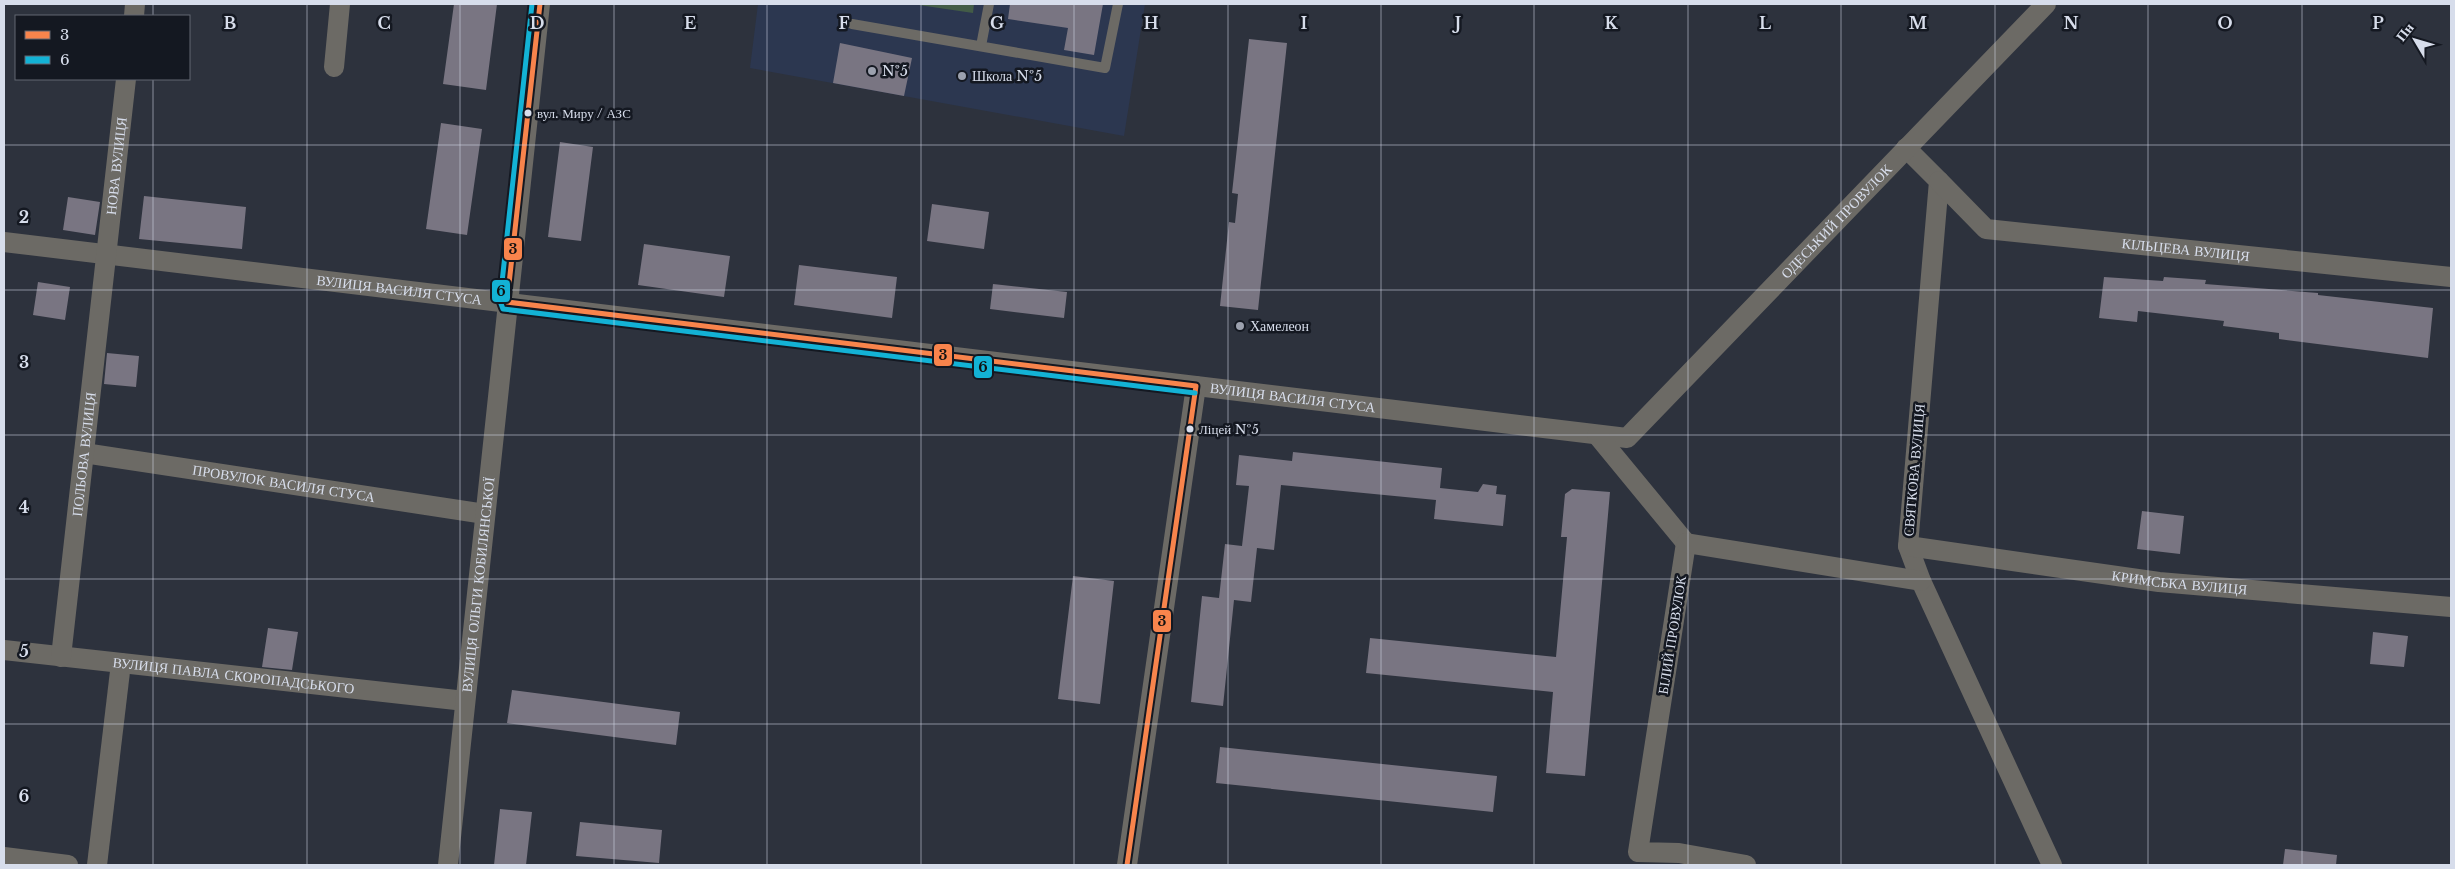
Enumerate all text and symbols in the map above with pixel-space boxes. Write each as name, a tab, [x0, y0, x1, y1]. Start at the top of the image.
text: B	[224, 13, 237, 33]
text: C	[377, 13, 391, 33]
text: D	[530, 13, 544, 33]
text: E	[684, 13, 696, 33]
text: F	[838, 13, 850, 33]
text: G	[990, 13, 1004, 33]
text: H	[1143, 13, 1159, 33]
text: I	[1301, 13, 1308, 33]
text: J	[1452, 13, 1461, 33]
text: K	[1604, 13, 1618, 33]
text: L	[1759, 13, 1771, 33]
text: M	[1909, 13, 1927, 33]
text: N	[2063, 13, 2079, 33]
text: O	[2217, 13, 2233, 33]
text: P	[2372, 13, 2384, 33]
legend	[15, 15, 190, 80]
north arrow	[2390, 15, 2440, 65]
text: Пн	[2392, 19, 2418, 45]
text: 3	[60, 25, 69, 44]
text: 6	[60, 50, 70, 69]
place label: №5	[882, 62, 908, 80]
marker: №5	[866, 65, 878, 77]
place label: Школа №5	[972, 67, 1042, 85]
marker: Школа №5	[956, 70, 968, 82]
place label: вул. Миру / АЗС	[537, 105, 631, 122]
marker: вул. Миру / АЗС	[523, 108, 533, 118]
street label: НОВА ВУЛИЦЯ	[102, 116, 131, 216]
street label: ОДЕСЬКИЙ ПРОВУЛОК	[1777, 160, 1896, 282]
text: 2	[19, 207, 29, 227]
street label: КІЛЬЦЕВА ВУЛИЦЯ	[2121, 234, 2251, 265]
line badge: 3	[503, 237, 523, 261]
text: 3	[509, 240, 518, 258]
street label: ВУЛИЦЯ ВАСИЛЯ СТУСА	[315, 271, 484, 309]
line badge: 6	[491, 279, 511, 303]
text: 6	[496, 282, 506, 300]
place label: Хамелеон	[1250, 317, 1310, 335]
marker: Хамелеон	[1234, 320, 1246, 332]
line badge: 3	[933, 343, 953, 367]
text: 3	[939, 346, 948, 364]
text: 3	[19, 352, 29, 372]
line badge: 6	[973, 355, 993, 379]
text: 6	[978, 358, 988, 376]
street label: ВУЛИЦЯ ВАСИЛЯ СТУСА	[1209, 379, 1377, 417]
street label: ПОЛЬОВА ВУЛИЦЯ	[68, 391, 100, 517]
street label: СВЯТКОВА ВУЛИЦЯ	[1899, 403, 1929, 537]
place label: Ліцей №5	[1199, 421, 1259, 438]
marker: Ліцей №5	[1185, 424, 1195, 434]
street label: ПРОВУЛОК ВАСИЛЯ СТУСА	[191, 461, 377, 506]
street label: ВУЛИЦЯ ОЛЬГИ КОБИЛЯНСЬКОЇ	[458, 476, 498, 693]
text: 4	[19, 497, 29, 517]
street label: КРИМСЬКА ВУЛИЦЯ	[2111, 566, 2248, 599]
street label: БІЛИЙ ПРОВУЛОК	[1654, 574, 1690, 696]
line badge: 3	[1152, 609, 1172, 633]
text: 3	[1158, 612, 1167, 630]
text: 5	[19, 641, 29, 661]
street label: ВУЛИЦЯ ПАВЛА СКОРОПАДСЬКОГО	[112, 653, 355, 698]
text: 6	[19, 786, 30, 806]

